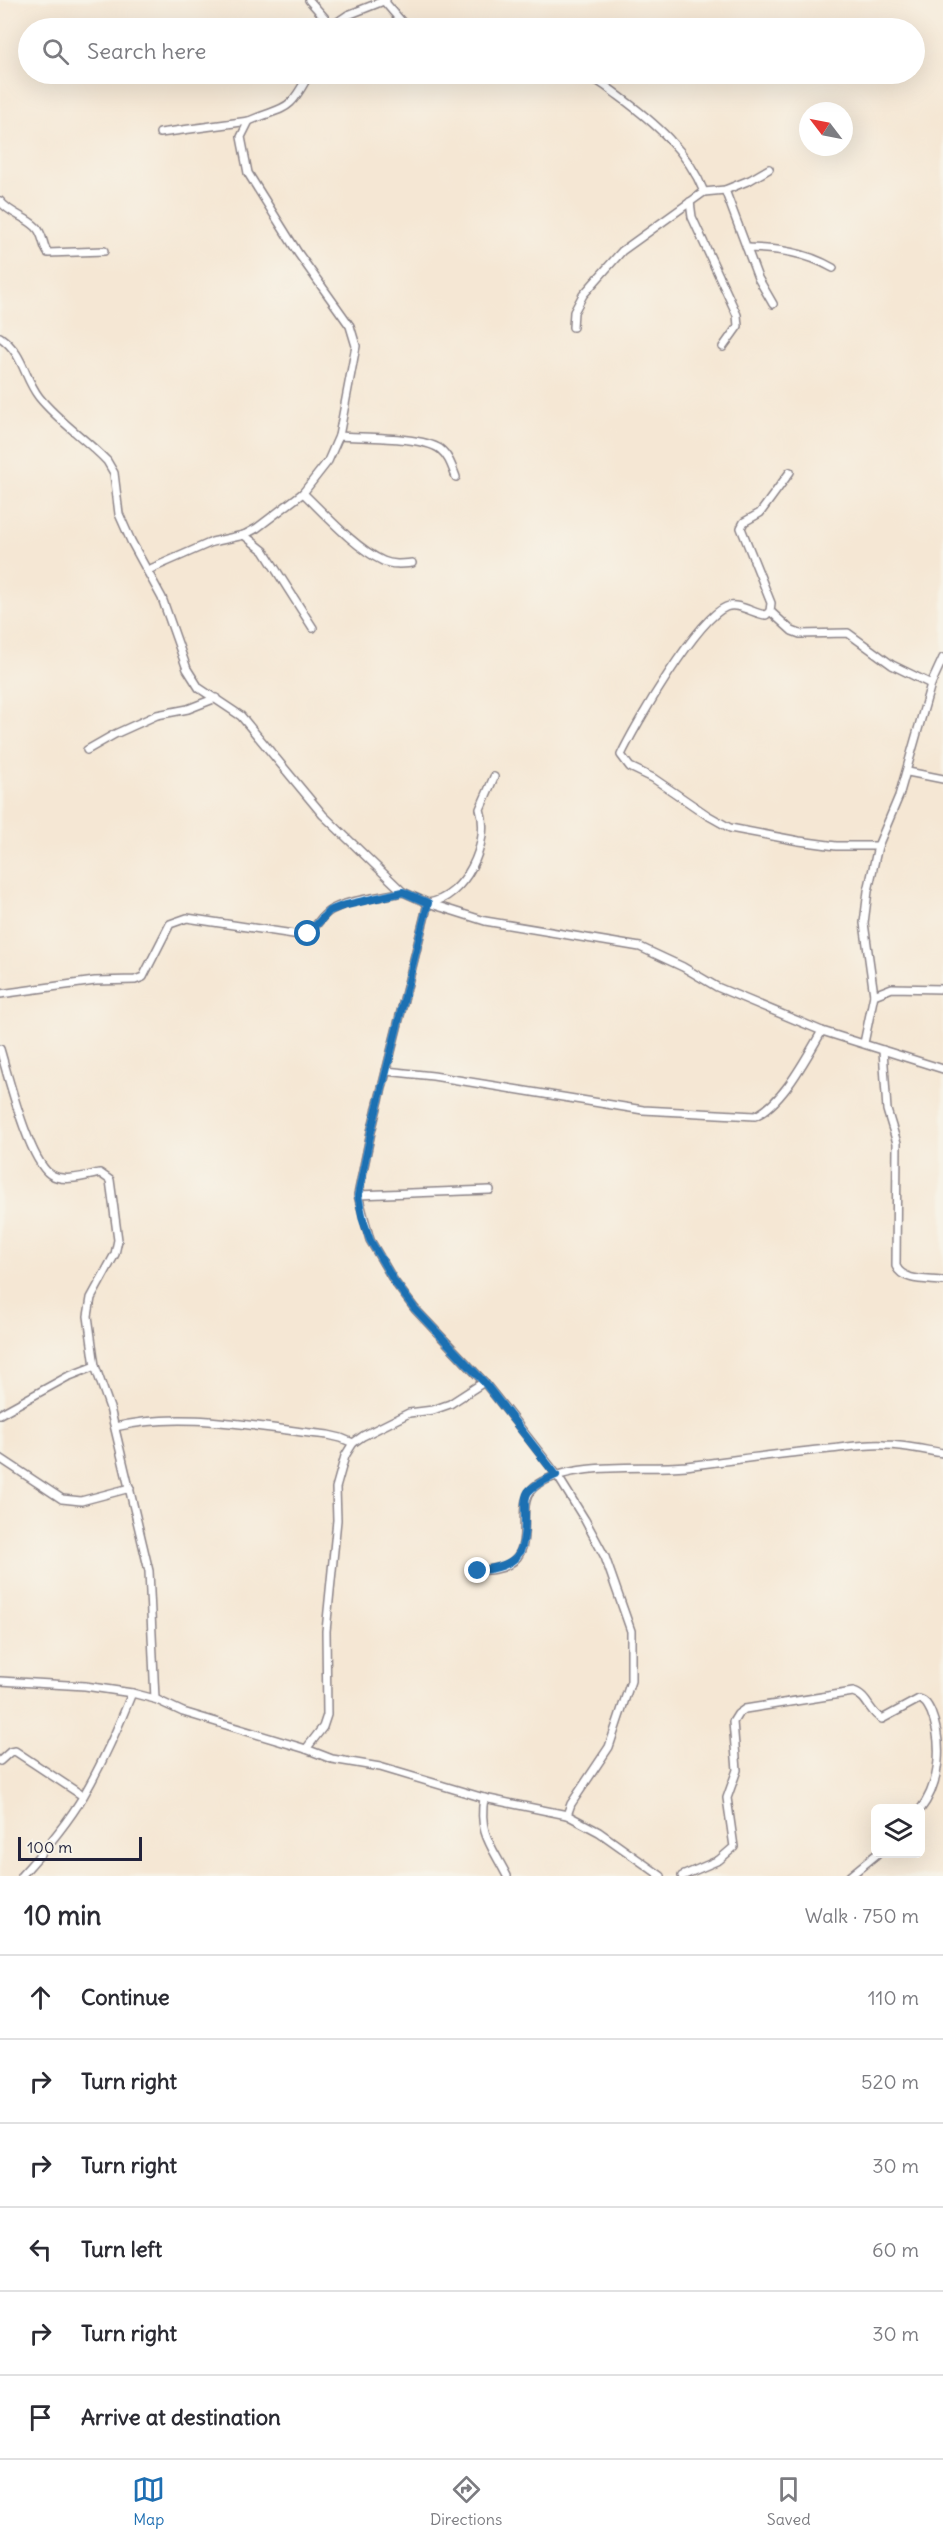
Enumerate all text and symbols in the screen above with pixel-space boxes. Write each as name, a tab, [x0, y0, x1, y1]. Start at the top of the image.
search box	[18, 18, 925, 84]
icon: search	[39, 35, 72, 68]
text: Search here	[87, 37, 206, 65]
north arrow	[799, 102, 853, 156]
route start	[294, 920, 320, 946]
route end	[464, 1557, 490, 1583]
map controls	[871, 1804, 925, 1858]
button: layers	[871, 1804, 925, 1858]
scale bar	[18, 1834, 142, 1862]
text: 100 m	[27, 1837, 72, 1857]
text: 10 min	[24, 1899, 101, 1932]
text: Walk · 750 m	[805, 1903, 919, 1928]
icon: ahead	[24, 1981, 57, 2014]
text: Continue	[81, 1983, 170, 2011]
text: 110 m	[868, 1985, 919, 2010]
icon: right	[24, 2065, 57, 2098]
text: Turn right	[81, 2067, 177, 2095]
text: 520 m	[861, 2069, 919, 2094]
icon: right	[24, 2149, 57, 2182]
text: Turn right	[81, 2151, 177, 2179]
text: 30 m	[872, 2153, 919, 2178]
icon: left	[24, 2233, 57, 2266]
text: Turn left	[81, 2235, 162, 2263]
text: 60 m	[872, 2237, 919, 2262]
icon: right	[24, 2317, 57, 2350]
text: Turn right	[81, 2319, 177, 2347]
text: 30 m	[872, 2321, 919, 2346]
icon: arrive	[24, 2401, 57, 2434]
text: Arrive at destination	[81, 2403, 281, 2431]
tab: Map	[132, 2473, 165, 2529]
tab: Directions	[430, 2473, 502, 2529]
tab: Saved	[767, 2473, 811, 2529]

